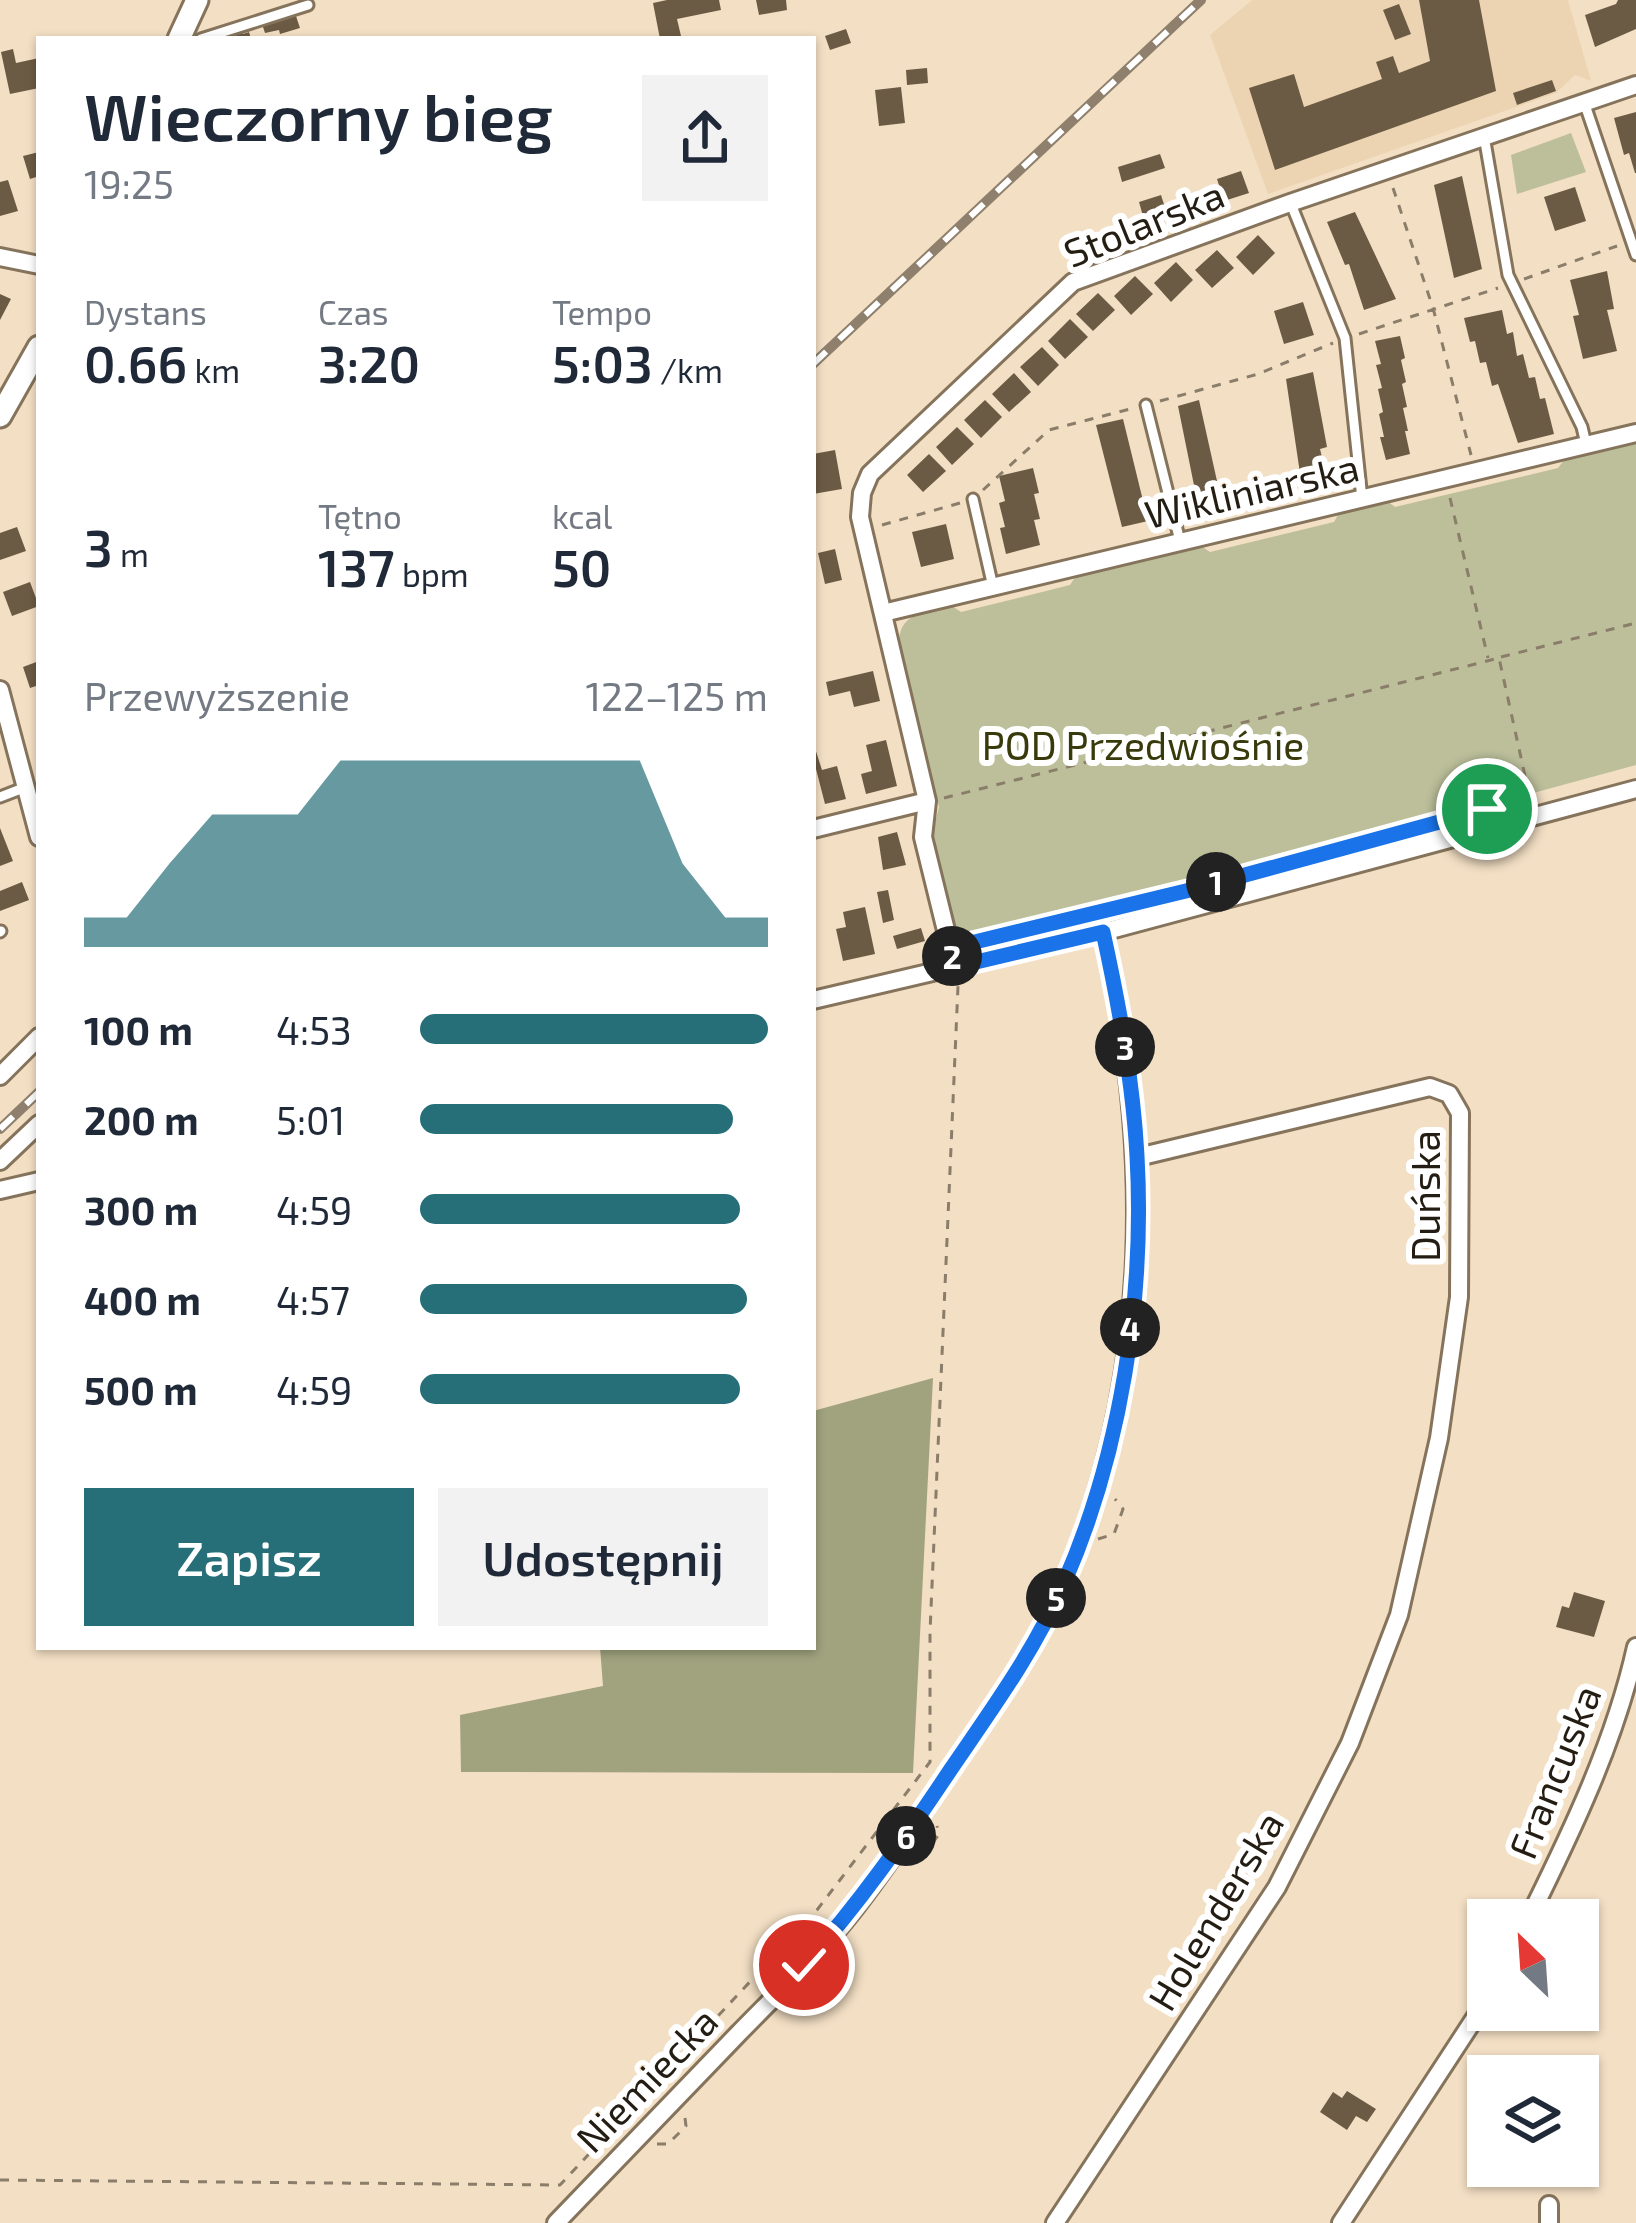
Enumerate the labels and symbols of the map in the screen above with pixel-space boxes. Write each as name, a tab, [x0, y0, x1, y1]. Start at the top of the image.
street label: Stolarska	[1057, 169, 1230, 276]
street label: Wikliniarska	[1140, 442, 1363, 537]
park label: POD Przedwiośnie	[982, 721, 1304, 768]
pin	[1436, 758, 1538, 860]
pin: 1	[1186, 852, 1246, 912]
pin: 2	[922, 926, 982, 986]
pin: 3	[1095, 1017, 1155, 1077]
street label: Duńska	[1401, 1130, 1448, 1262]
pin: 4	[1100, 1298, 1160, 1358]
pin: 5	[1026, 1568, 1086, 1628]
street label: Francuska	[1498, 1678, 1610, 1865]
street label: Holenderska	[1137, 1802, 1292, 2018]
pin: 6	[876, 1806, 936, 1866]
north arrow	[1467, 1899, 1599, 2031]
pin	[753, 1914, 855, 2016]
street label: Niemiecka	[565, 1997, 726, 2161]

